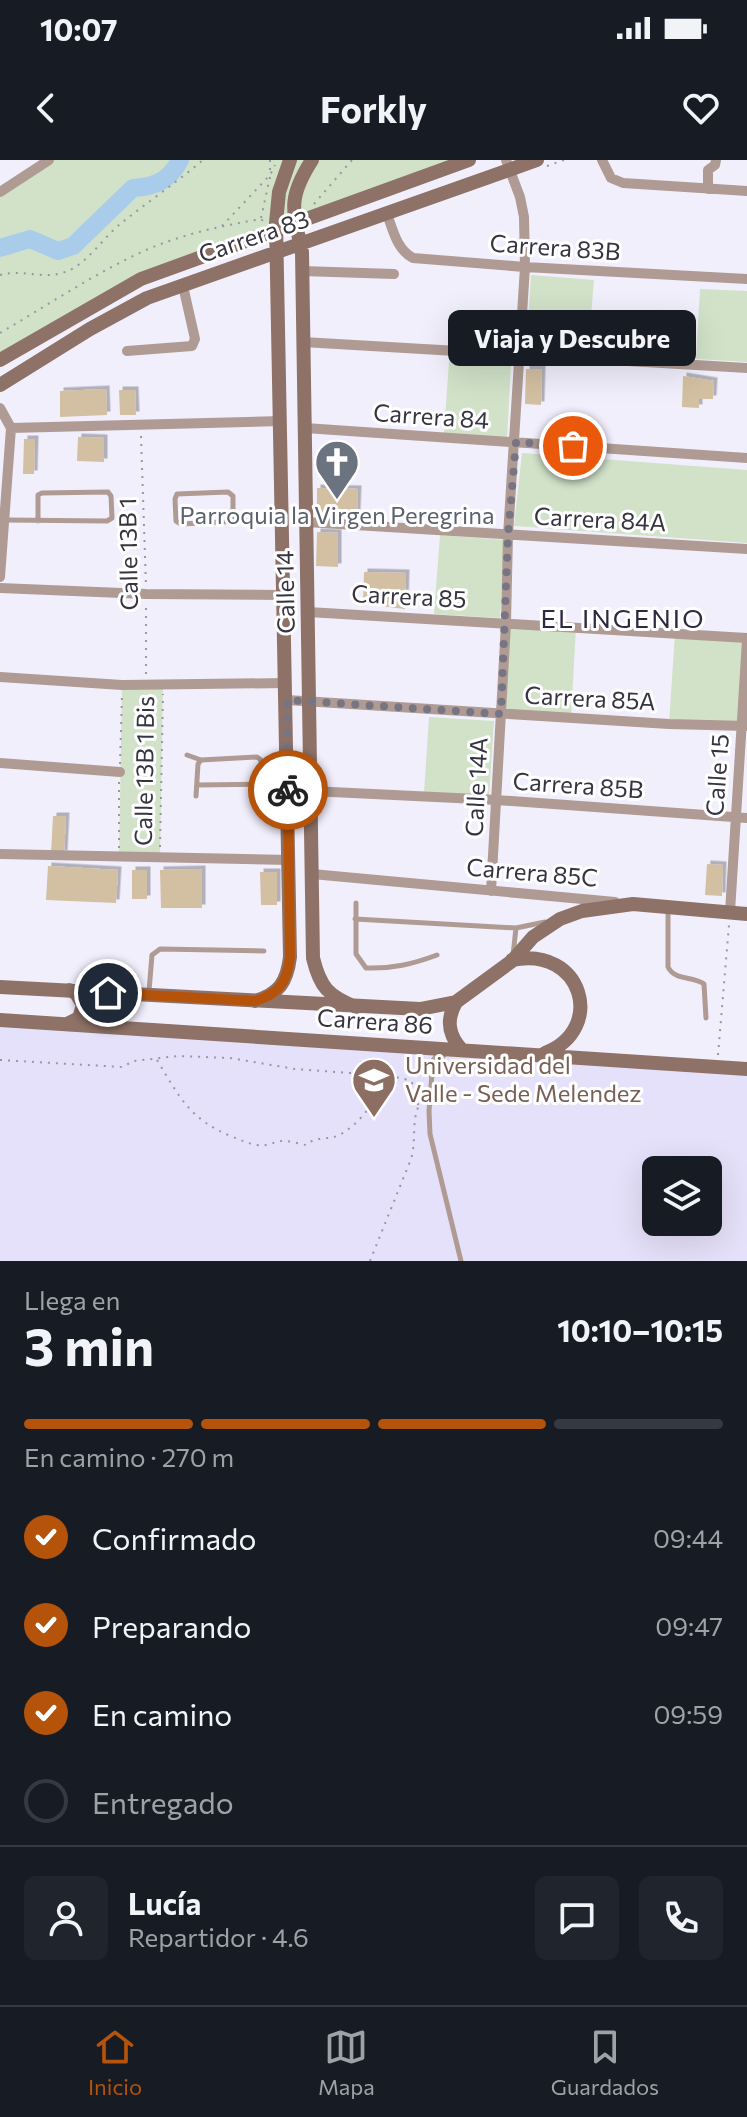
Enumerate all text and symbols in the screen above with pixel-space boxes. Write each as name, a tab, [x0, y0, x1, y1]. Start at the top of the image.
text: 10:07	[40, 10, 118, 47]
icon: back	[24, 86, 68, 130]
text: Forkly	[320, 86, 427, 130]
icon: heart	[679, 86, 723, 130]
street label: Carrera 83	[194, 203, 313, 268]
street label: Carrera 83B	[489, 227, 621, 266]
callout: Viaja y Descubre	[449, 310, 697, 366]
text: Viaja y Descubre	[474, 322, 670, 353]
street label: Carrera 84	[372, 397, 490, 434]
pin	[539, 412, 607, 480]
icon: bag	[551, 424, 595, 468]
church icon: Parroquia la Virgen Peregrina	[313, 438, 361, 501]
street label: Calle 13B 1	[112, 497, 143, 611]
place label: Parroquia la Virgen Peregrina	[180, 500, 494, 529]
street label: Carrera 84A	[533, 501, 667, 536]
street label: Calle 14	[269, 550, 300, 634]
street label: Carrera 85	[351, 578, 467, 613]
district label: EL INGENIO	[541, 602, 705, 633]
street label: Carrera 85A	[524, 680, 656, 715]
street label: Calle 13B 1 Bis	[128, 696, 159, 846]
street label: Calle 15	[699, 733, 734, 817]
street label: Calle 14A	[458, 736, 493, 837]
courier	[248, 750, 328, 830]
street label: Carrera 85B	[512, 765, 644, 804]
icon: bike	[266, 768, 310, 812]
street label: Carrera 85C	[465, 851, 599, 892]
pin	[74, 959, 142, 1027]
icon: home	[86, 971, 130, 1015]
street label: Carrera 86	[316, 1002, 434, 1039]
place label: Universidad del Valle - Sede Melendez	[405, 1050, 641, 1107]
school or university icon: Universidad del Valle - Sede Melendez	[350, 1056, 398, 1119]
map controls	[642, 1156, 722, 1236]
button: layers	[642, 1156, 722, 1236]
text: Llega en	[24, 1284, 120, 1315]
text: 10:10–10:15	[557, 1311, 723, 1348]
text: 3 min	[24, 1313, 154, 1377]
text: En camino · 270 m	[24, 1441, 234, 1472]
icon: check	[24, 1515, 68, 1559]
text: Confirmado	[92, 1519, 256, 1556]
text: 09:44	[653, 1522, 723, 1553]
icon: check	[24, 1603, 68, 1647]
text: Preparando	[92, 1607, 251, 1644]
text: 09:47	[655, 1610, 723, 1641]
icon: check	[24, 1691, 68, 1735]
text: En camino	[92, 1695, 232, 1732]
text: 09:59	[653, 1698, 723, 1729]
text: Entregado	[92, 1783, 234, 1820]
button: person	[24, 1876, 108, 1960]
button: chat	[535, 1876, 619, 1960]
button: phone	[639, 1876, 723, 1960]
text: Lucía	[128, 1884, 201, 1921]
text: Repartidor · 4.6	[128, 1921, 309, 1952]
tab: Inicio	[88, 2025, 142, 2100]
tab: Mapa	[318, 2025, 375, 2100]
tab: Guardados	[551, 2025, 659, 2100]

